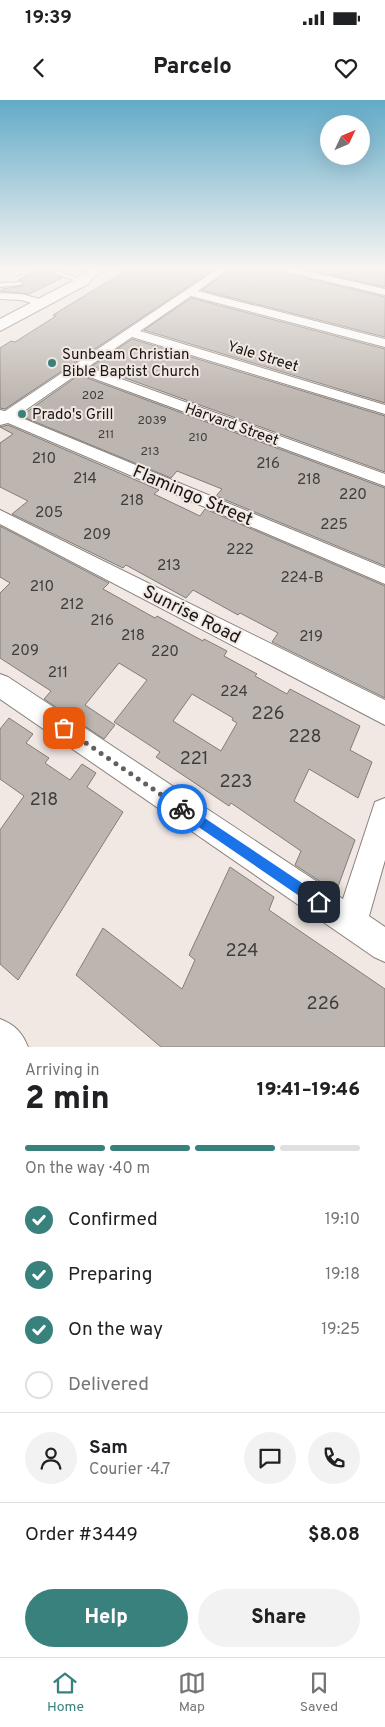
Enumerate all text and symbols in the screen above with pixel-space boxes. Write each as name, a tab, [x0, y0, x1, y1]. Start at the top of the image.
text: 19:39	[25, 6, 72, 30]
icon: back	[25, 54, 53, 82]
text: Parcelo	[153, 54, 232, 81]
icon: heart	[332, 54, 360, 82]
north arrow	[320, 115, 370, 165]
map controls	[320, 115, 370, 165]
street label: Yale Street	[225, 338, 300, 377]
place label: Sunbeam Christian Bible Baptist Church	[62, 346, 199, 382]
marker: Sunbeam Christian Bible Baptist Church	[46, 357, 58, 369]
house number: 202	[82, 388, 104, 404]
street label: Harvard Street	[182, 400, 281, 451]
place label: Prado's Grill	[32, 406, 113, 425]
marker: Prado's Grill	[16, 408, 28, 420]
house number: 2039	[137, 413, 167, 429]
house number: 211	[98, 427, 114, 443]
house number: 210	[188, 430, 208, 446]
house number: 213	[140, 444, 160, 460]
house number: 210	[32, 450, 56, 469]
house number: 216	[256, 455, 280, 474]
street label: Flamingo Street	[129, 461, 256, 532]
house number: 214	[73, 470, 97, 489]
house number: 218	[297, 471, 321, 490]
house number: 220	[339, 486, 367, 505]
house number: 218	[120, 492, 144, 511]
house number: 205	[35, 504, 63, 523]
house number: 225	[320, 516, 348, 535]
house number: 209	[83, 526, 111, 545]
house number: 222	[226, 541, 254, 560]
house number: 213	[157, 557, 181, 576]
house number: 224-B	[280, 569, 324, 588]
house number: 210	[30, 578, 54, 597]
street label: Sunrise Road	[139, 581, 244, 650]
house number: 212	[60, 596, 84, 615]
house number: 216	[90, 612, 114, 631]
house number: 218	[121, 627, 145, 646]
house number: 219	[299, 628, 323, 647]
house number: 209	[11, 642, 39, 661]
house number: 220	[151, 643, 179, 662]
house number: 211	[48, 664, 68, 683]
house number: 224	[220, 683, 248, 702]
house number: 226	[252, 703, 284, 726]
pin	[43, 707, 85, 749]
icon: bag	[50, 714, 78, 742]
house number: 228	[288, 726, 322, 749]
house number: 221	[180, 748, 208, 771]
house number: 223	[220, 771, 252, 794]
courier	[157, 784, 207, 834]
house number: 218	[30, 789, 58, 812]
icon: bike	[168, 795, 196, 823]
pin	[298, 881, 340, 923]
icon: home	[305, 888, 333, 916]
house number: 224	[225, 940, 259, 963]
house number: 226	[307, 993, 339, 1016]
text: Arriving in	[25, 1061, 100, 1081]
text: 19:41–19:46	[257, 1078, 360, 1102]
text: 2 min	[25, 1080, 110, 1120]
text: On the way · 40 m	[25, 1159, 150, 1179]
icon: check	[25, 1206, 53, 1234]
text: Confirmed	[68, 1208, 158, 1232]
text: 19:10	[325, 1210, 360, 1230]
icon: check	[25, 1261, 53, 1289]
text: Preparing	[68, 1263, 152, 1287]
text: 19:18	[325, 1265, 360, 1285]
icon: check	[25, 1316, 53, 1344]
text: On the way	[68, 1318, 163, 1342]
text: 19:25	[321, 1320, 360, 1340]
text: Delivered	[68, 1373, 149, 1397]
button: person	[25, 1432, 77, 1484]
button: chat	[244, 1432, 296, 1484]
button: phone	[308, 1432, 360, 1484]
text: Sam	[89, 1436, 128, 1460]
text: Courier · 4.7	[89, 1460, 170, 1480]
text: Order #3449	[25, 1523, 138, 1547]
text: $8.08	[308, 1523, 360, 1547]
button: Help	[25, 1589, 188, 1647]
button: Share	[198, 1589, 360, 1647]
tab: Home	[47, 1669, 84, 1716]
tab: Map	[178, 1669, 206, 1716]
tab: Saved	[300, 1669, 338, 1716]

